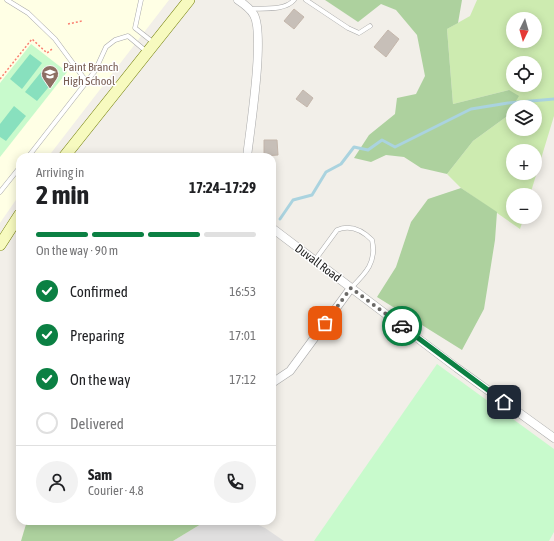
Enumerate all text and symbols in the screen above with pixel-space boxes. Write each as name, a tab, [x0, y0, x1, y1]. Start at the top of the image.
north arrow	[506, 12, 542, 48]
map controls	[506, 12, 542, 224]
button: locate	[506, 56, 542, 92]
place label: Paint Branch High School	[63, 60, 119, 88]
school or university icon: Paint Branch High School	[40, 64, 60, 89]
button: layers	[506, 100, 542, 136]
button: +	[506, 144, 542, 180]
text: Arriving in	[36, 165, 84, 180]
text: 17:24–17:29	[189, 179, 256, 196]
text: 2 min	[36, 180, 89, 210]
button: −	[506, 188, 542, 224]
street label: Duvall Road	[292, 241, 344, 285]
text: On the way · 90 m	[36, 243, 118, 258]
icon: check	[36, 280, 58, 302]
text: Confirmed	[70, 283, 128, 300]
text: 16:53	[229, 284, 256, 299]
pin	[308, 306, 342, 340]
courier	[382, 306, 422, 346]
icon: bag	[314, 312, 336, 334]
icon: car	[391, 315, 413, 337]
icon: check	[36, 324, 58, 346]
text: Preparing	[70, 327, 124, 344]
text: 17:01	[229, 328, 256, 343]
icon: check	[36, 368, 58, 390]
text: On the way	[70, 371, 131, 388]
text: 17:12	[229, 372, 256, 387]
pin	[487, 385, 521, 419]
icon: home	[493, 391, 515, 413]
text: Delivered	[70, 415, 124, 432]
button: person	[36, 461, 78, 503]
button: phone	[214, 461, 256, 503]
text: Sam	[88, 466, 112, 483]
text: Courier · 4.8	[88, 483, 144, 498]

